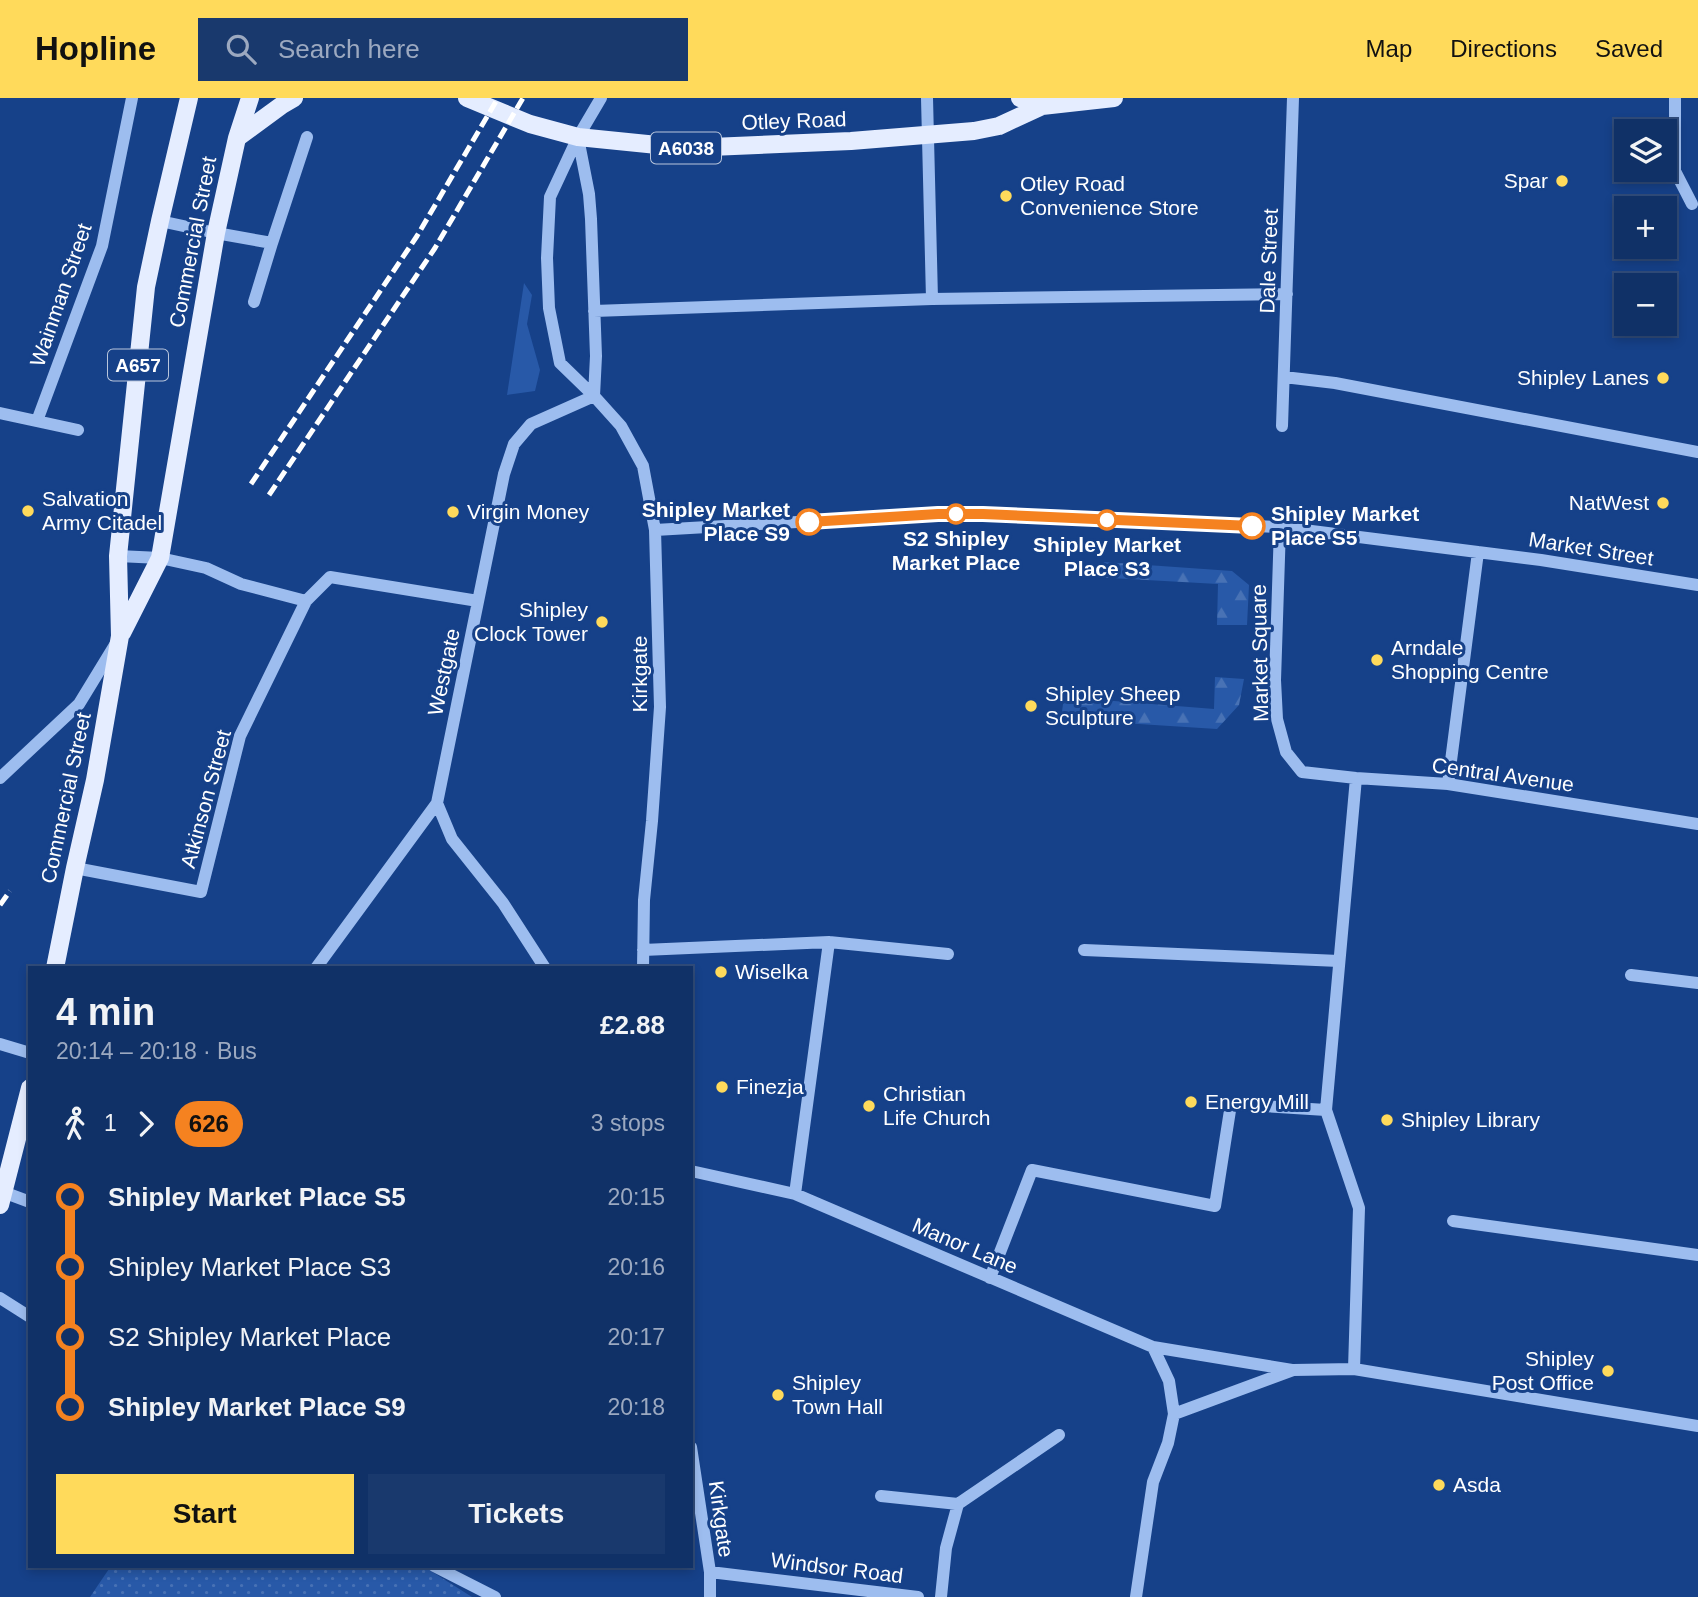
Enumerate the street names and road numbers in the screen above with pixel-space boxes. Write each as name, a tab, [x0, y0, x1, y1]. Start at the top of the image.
street label: Otley Road	[741, 107, 847, 134]
road number: A6038	[651, 132, 721, 164]
street label: Commercial Street	[165, 154, 220, 329]
street label: Dale Street	[1255, 208, 1282, 314]
street label: Wainman Street	[25, 220, 96, 369]
road number: A657	[108, 350, 168, 380]
street label: Market Street	[1527, 527, 1655, 570]
street label: Market Square	[1247, 584, 1272, 722]
street label: Westgate	[423, 626, 464, 717]
street label: Kirkgate	[628, 635, 651, 713]
street label: Commercial Street	[36, 710, 95, 885]
street label: Atkinson Street	[176, 727, 235, 871]
street label: Central Avenue	[1431, 753, 1576, 796]
street label: Manor Lane	[909, 1213, 1021, 1278]
street label: Kirkgate	[705, 1479, 738, 1559]
street label: Windsor Road	[770, 1548, 904, 1587]

